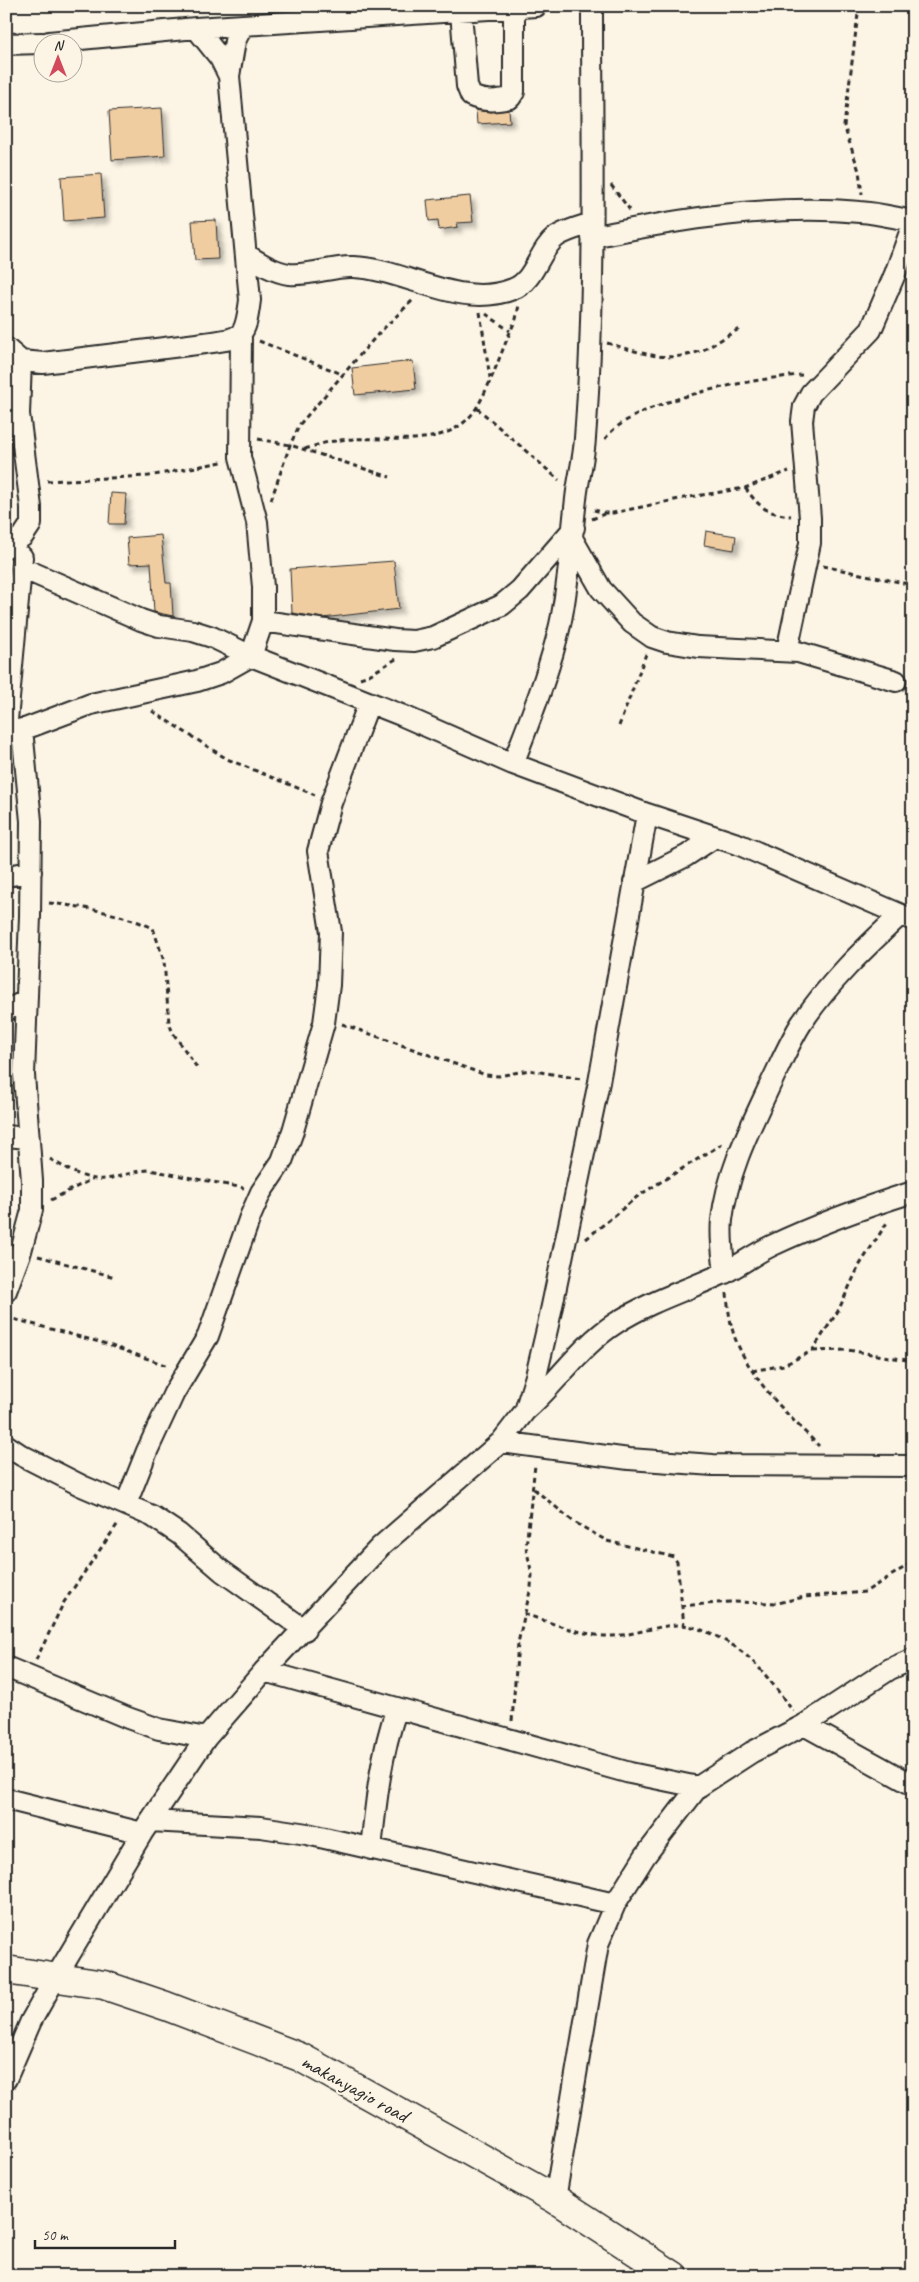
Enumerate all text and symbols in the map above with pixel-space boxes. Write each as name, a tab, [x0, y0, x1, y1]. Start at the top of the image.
north arrow	[32, 32, 82, 82]
text: N	[54, 37, 65, 54]
street label: makanyagio road	[297, 2048, 416, 2130]
scale bar	[35, 2217, 175, 2249]
text: 50 m	[42, 2226, 69, 2245]

